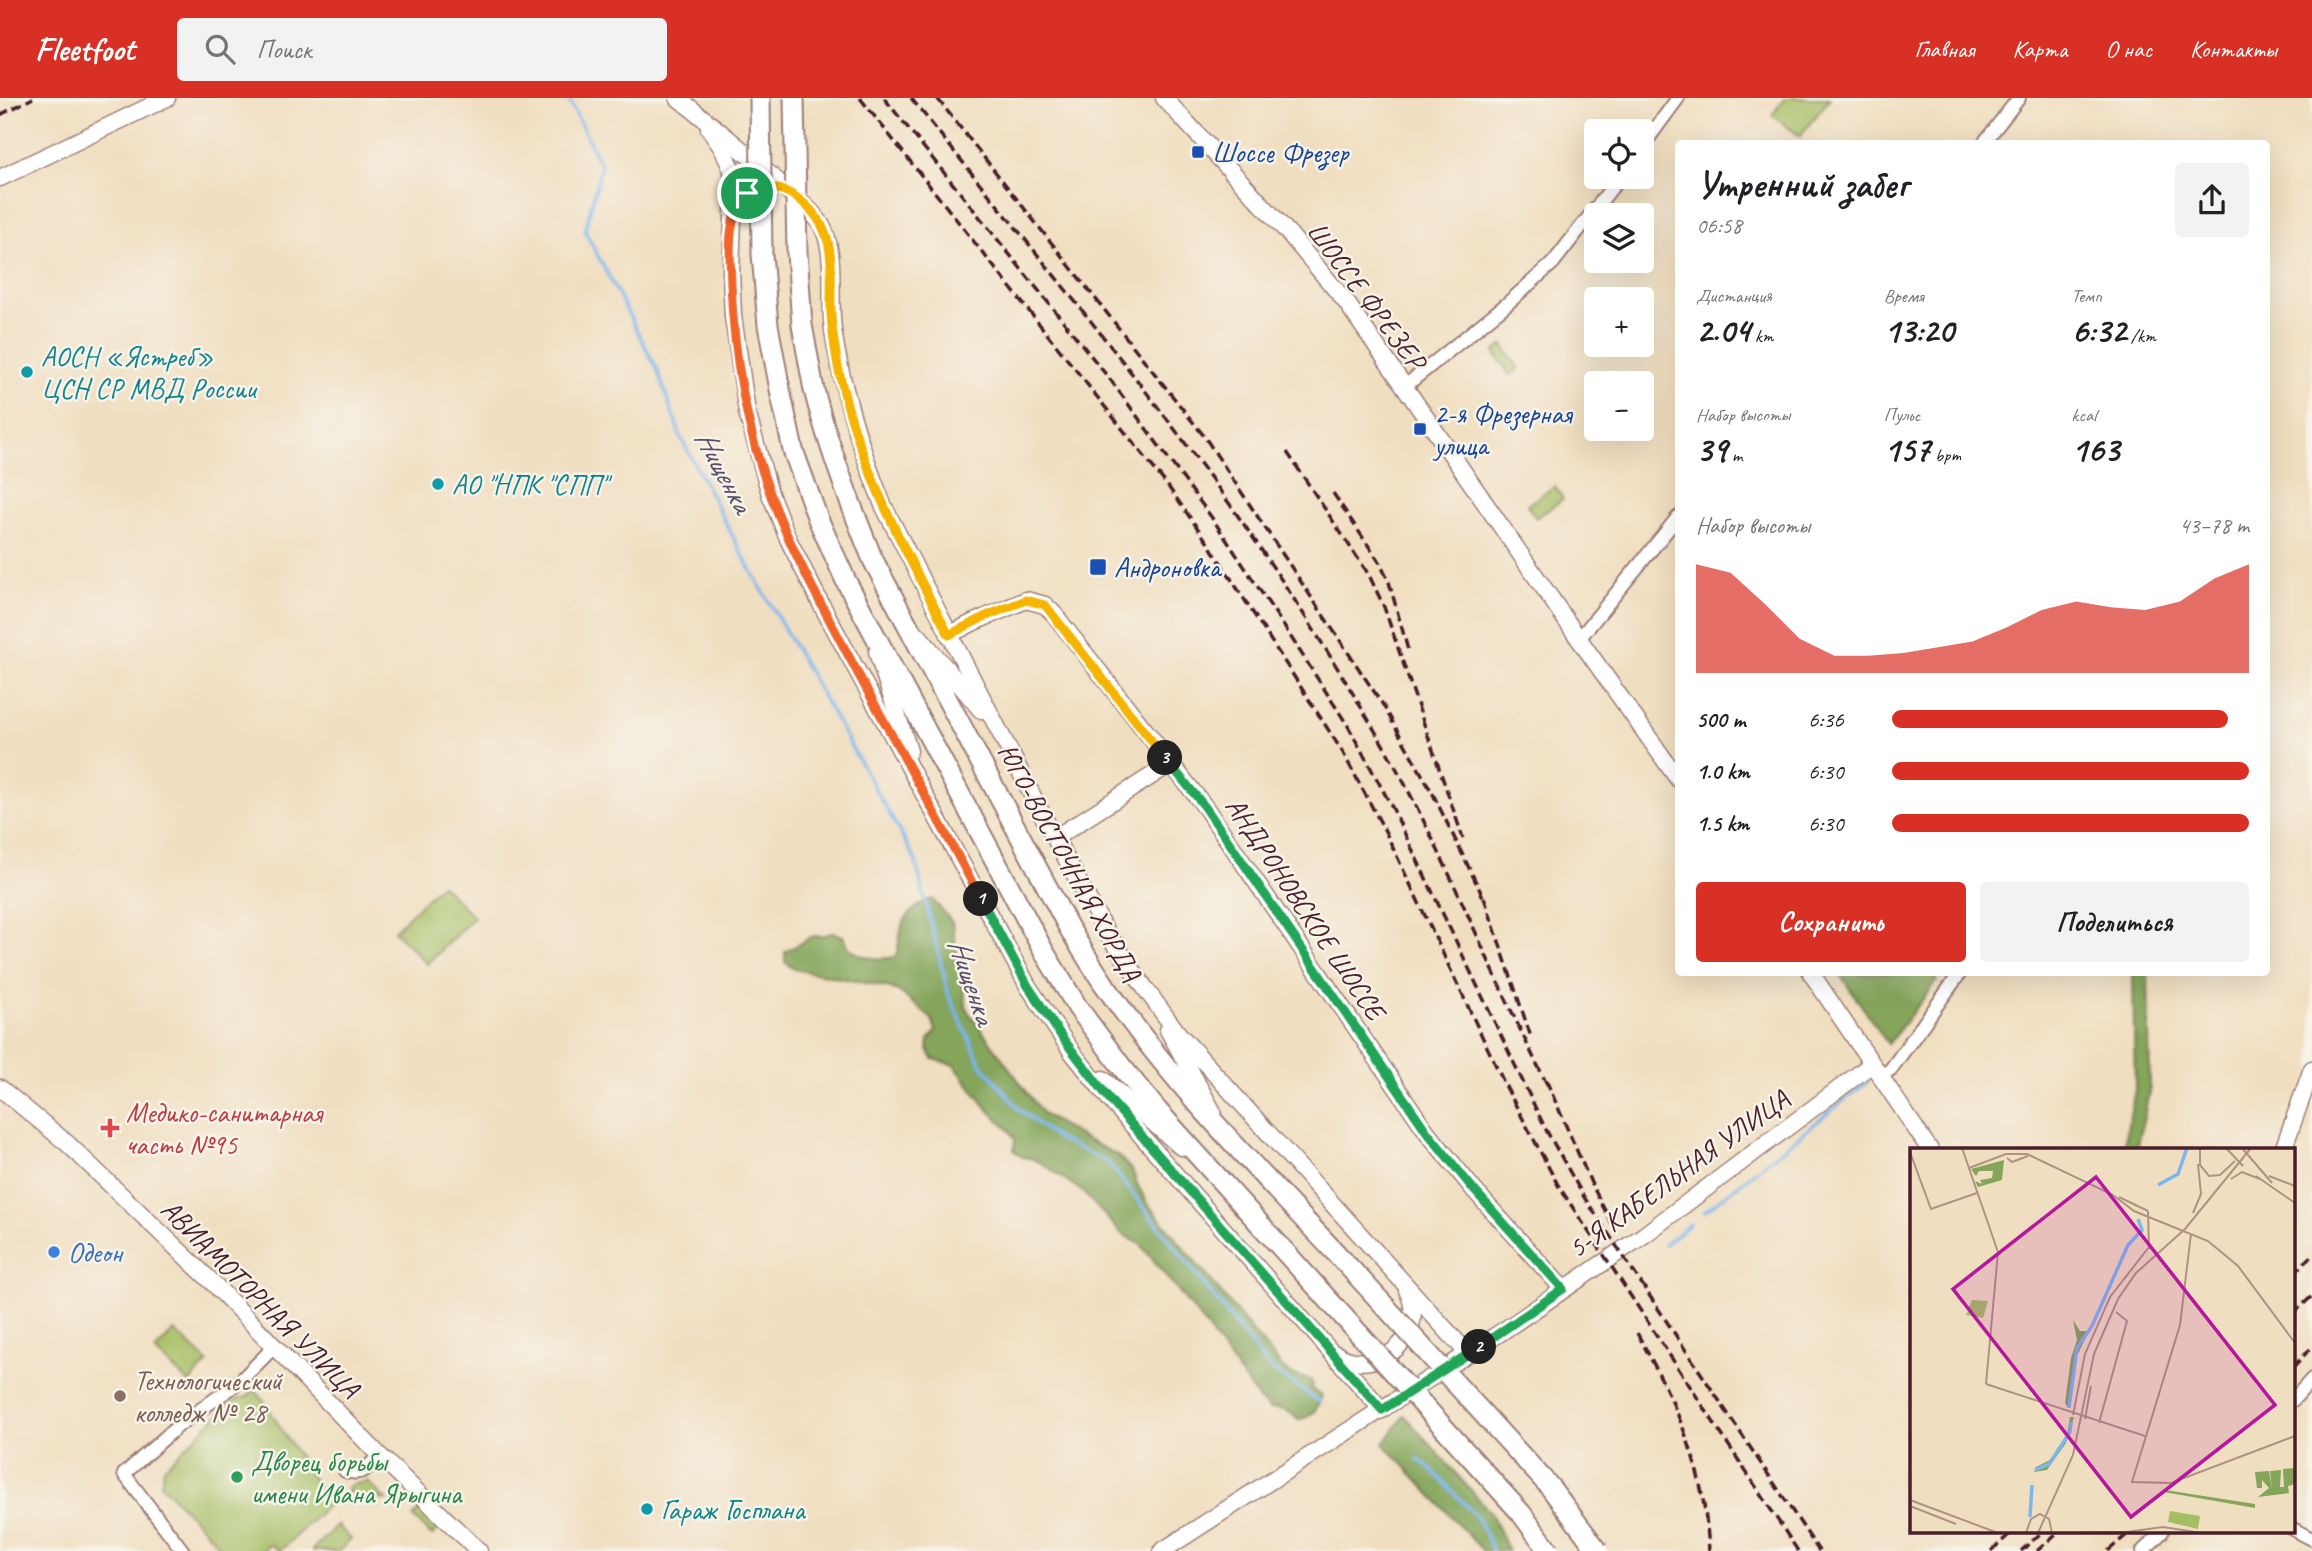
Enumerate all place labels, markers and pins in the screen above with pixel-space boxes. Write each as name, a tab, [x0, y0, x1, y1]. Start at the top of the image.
place label: Шоссе Фрезер	[1212, 135, 1350, 171]
marker: Шоссе Фрезер	[1190, 144, 1206, 160]
pin	[717, 163, 777, 223]
place label: АОСН «Ястреб» ЦСН СР МВД России	[41, 339, 259, 406]
marker: АОСН «Ястреб» ЦСН СР МВД России	[19, 364, 35, 380]
place label: 2-я Фрезерная улица	[1432, 396, 1574, 463]
marker: 2-я Фрезерная улица	[1412, 421, 1428, 437]
place label: АО "НПК "СПП"	[452, 467, 613, 502]
marker: АО "НПК "СПП"	[430, 476, 446, 492]
place label: Андроновка	[1114, 550, 1223, 585]
marker: Андроновка	[1088, 557, 1108, 577]
pin: 3	[1148, 740, 1182, 776]
pin: 1	[964, 882, 998, 916]
place label: Медико-санитарная часть №95	[126, 1095, 324, 1162]
marker: Медико-санитарная часть №95	[100, 1118, 120, 1138]
place label: Одеон	[68, 1235, 124, 1270]
marker: Одеон	[46, 1244, 62, 1260]
pin: 2	[1462, 1330, 1496, 1364]
place label: Технологический колледж № 28	[134, 1363, 283, 1430]
marker: Технологический колледж № 28	[112, 1388, 128, 1404]
place label: Дворец борьбы имени Ивана Ярыгина	[251, 1444, 463, 1511]
marker: Дворец борьбы имени Ивана Ярыгина	[229, 1469, 245, 1485]
place label: Гараж Госплана	[661, 1492, 806, 1527]
marker: Гараж Госплана	[639, 1501, 655, 1517]

